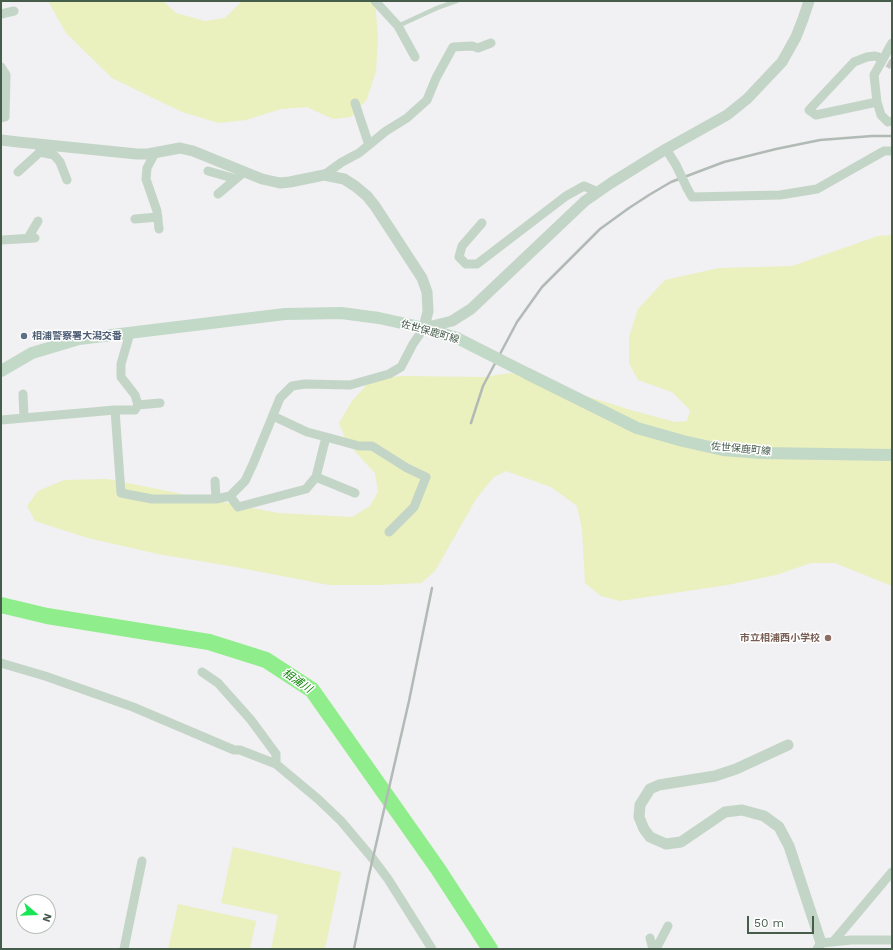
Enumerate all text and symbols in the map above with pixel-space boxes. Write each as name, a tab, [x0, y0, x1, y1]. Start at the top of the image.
street label: 佐世保鹿町線	[400, 318, 460, 346]
place label: 相浦警察署大潟交番	[32, 330, 122, 342]
marker: 相浦警察署大潟交番	[19, 331, 29, 341]
street label: 佐世保鹿町線	[711, 440, 771, 458]
place label: 市立相浦西小学校	[740, 632, 820, 644]
marker: 市立相浦西小学校	[823, 633, 833, 643]
water label: 相浦川	[280, 666, 314, 696]
north arrow	[16, 894, 56, 934]
scale bar	[749, 908, 816, 934]
text: N	[39, 912, 54, 924]
text: 50 m	[754, 916, 784, 930]

